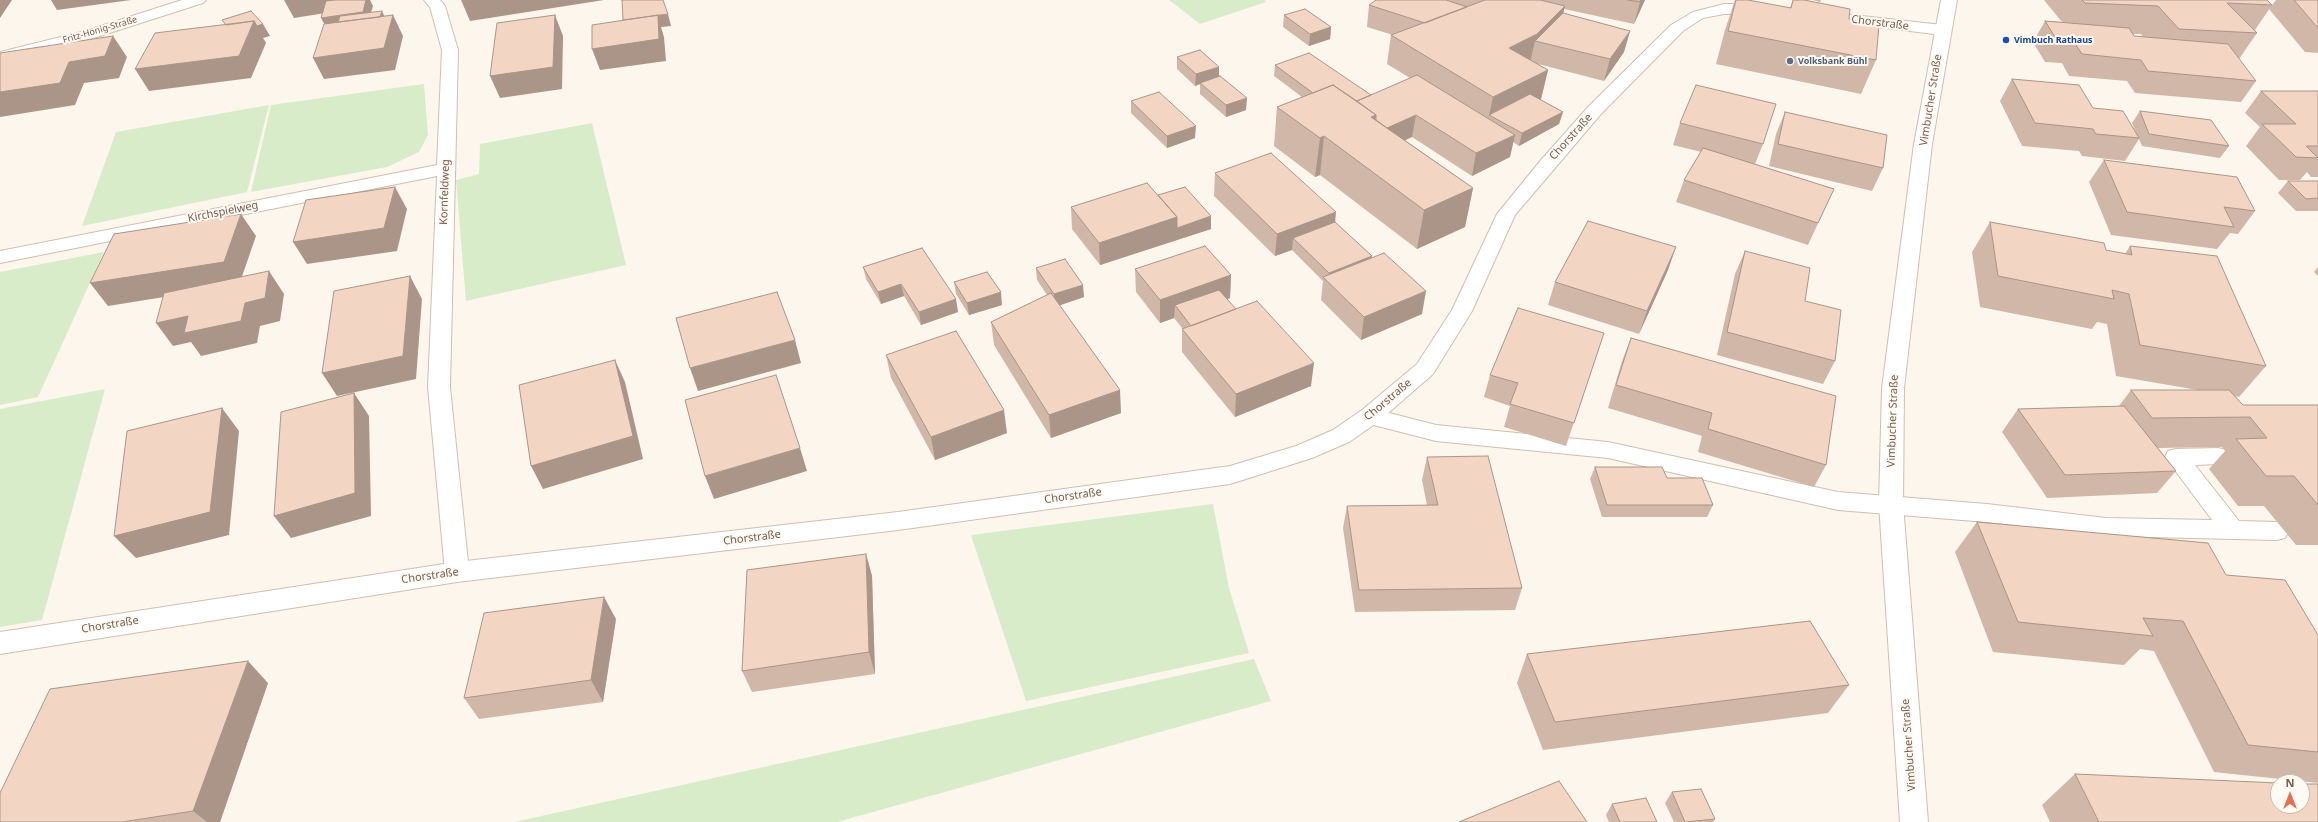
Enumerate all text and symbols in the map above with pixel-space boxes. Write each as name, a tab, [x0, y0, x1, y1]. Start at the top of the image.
street label: Chorstraße	[1850, 13, 1910, 33]
street label: Fritz-Hönig-Straße	[61, 14, 139, 46]
marker: Vimbuch Rathaus	[2001, 35, 2011, 45]
place label: Vimbuch Rathaus	[2014, 35, 2092, 45]
street label: Vimbucher Straße	[1917, 53, 1945, 147]
marker: Volksbank Bühl	[1785, 56, 1795, 66]
place label: Volksbank Bühl	[1798, 56, 1867, 66]
street label: Chorstraße	[1547, 111, 1595, 163]
street label: Kornfeldweg	[437, 159, 453, 225]
street label: Kirchspielweg	[187, 199, 259, 225]
street label: Vimbucher Straße	[1885, 374, 1901, 468]
street label: Chorstraße	[1362, 376, 1414, 424]
street label: Chorstraße	[1043, 485, 1103, 507]
street label: Chorstraße	[722, 528, 782, 548]
street label: Chorstraße	[400, 565, 460, 587]
street label: Chorstraße	[80, 614, 140, 636]
street label: Vimbucher Straße	[1899, 698, 1919, 792]
north arrow	[2270, 774, 2310, 814]
text: N	[2286, 775, 2294, 790]

